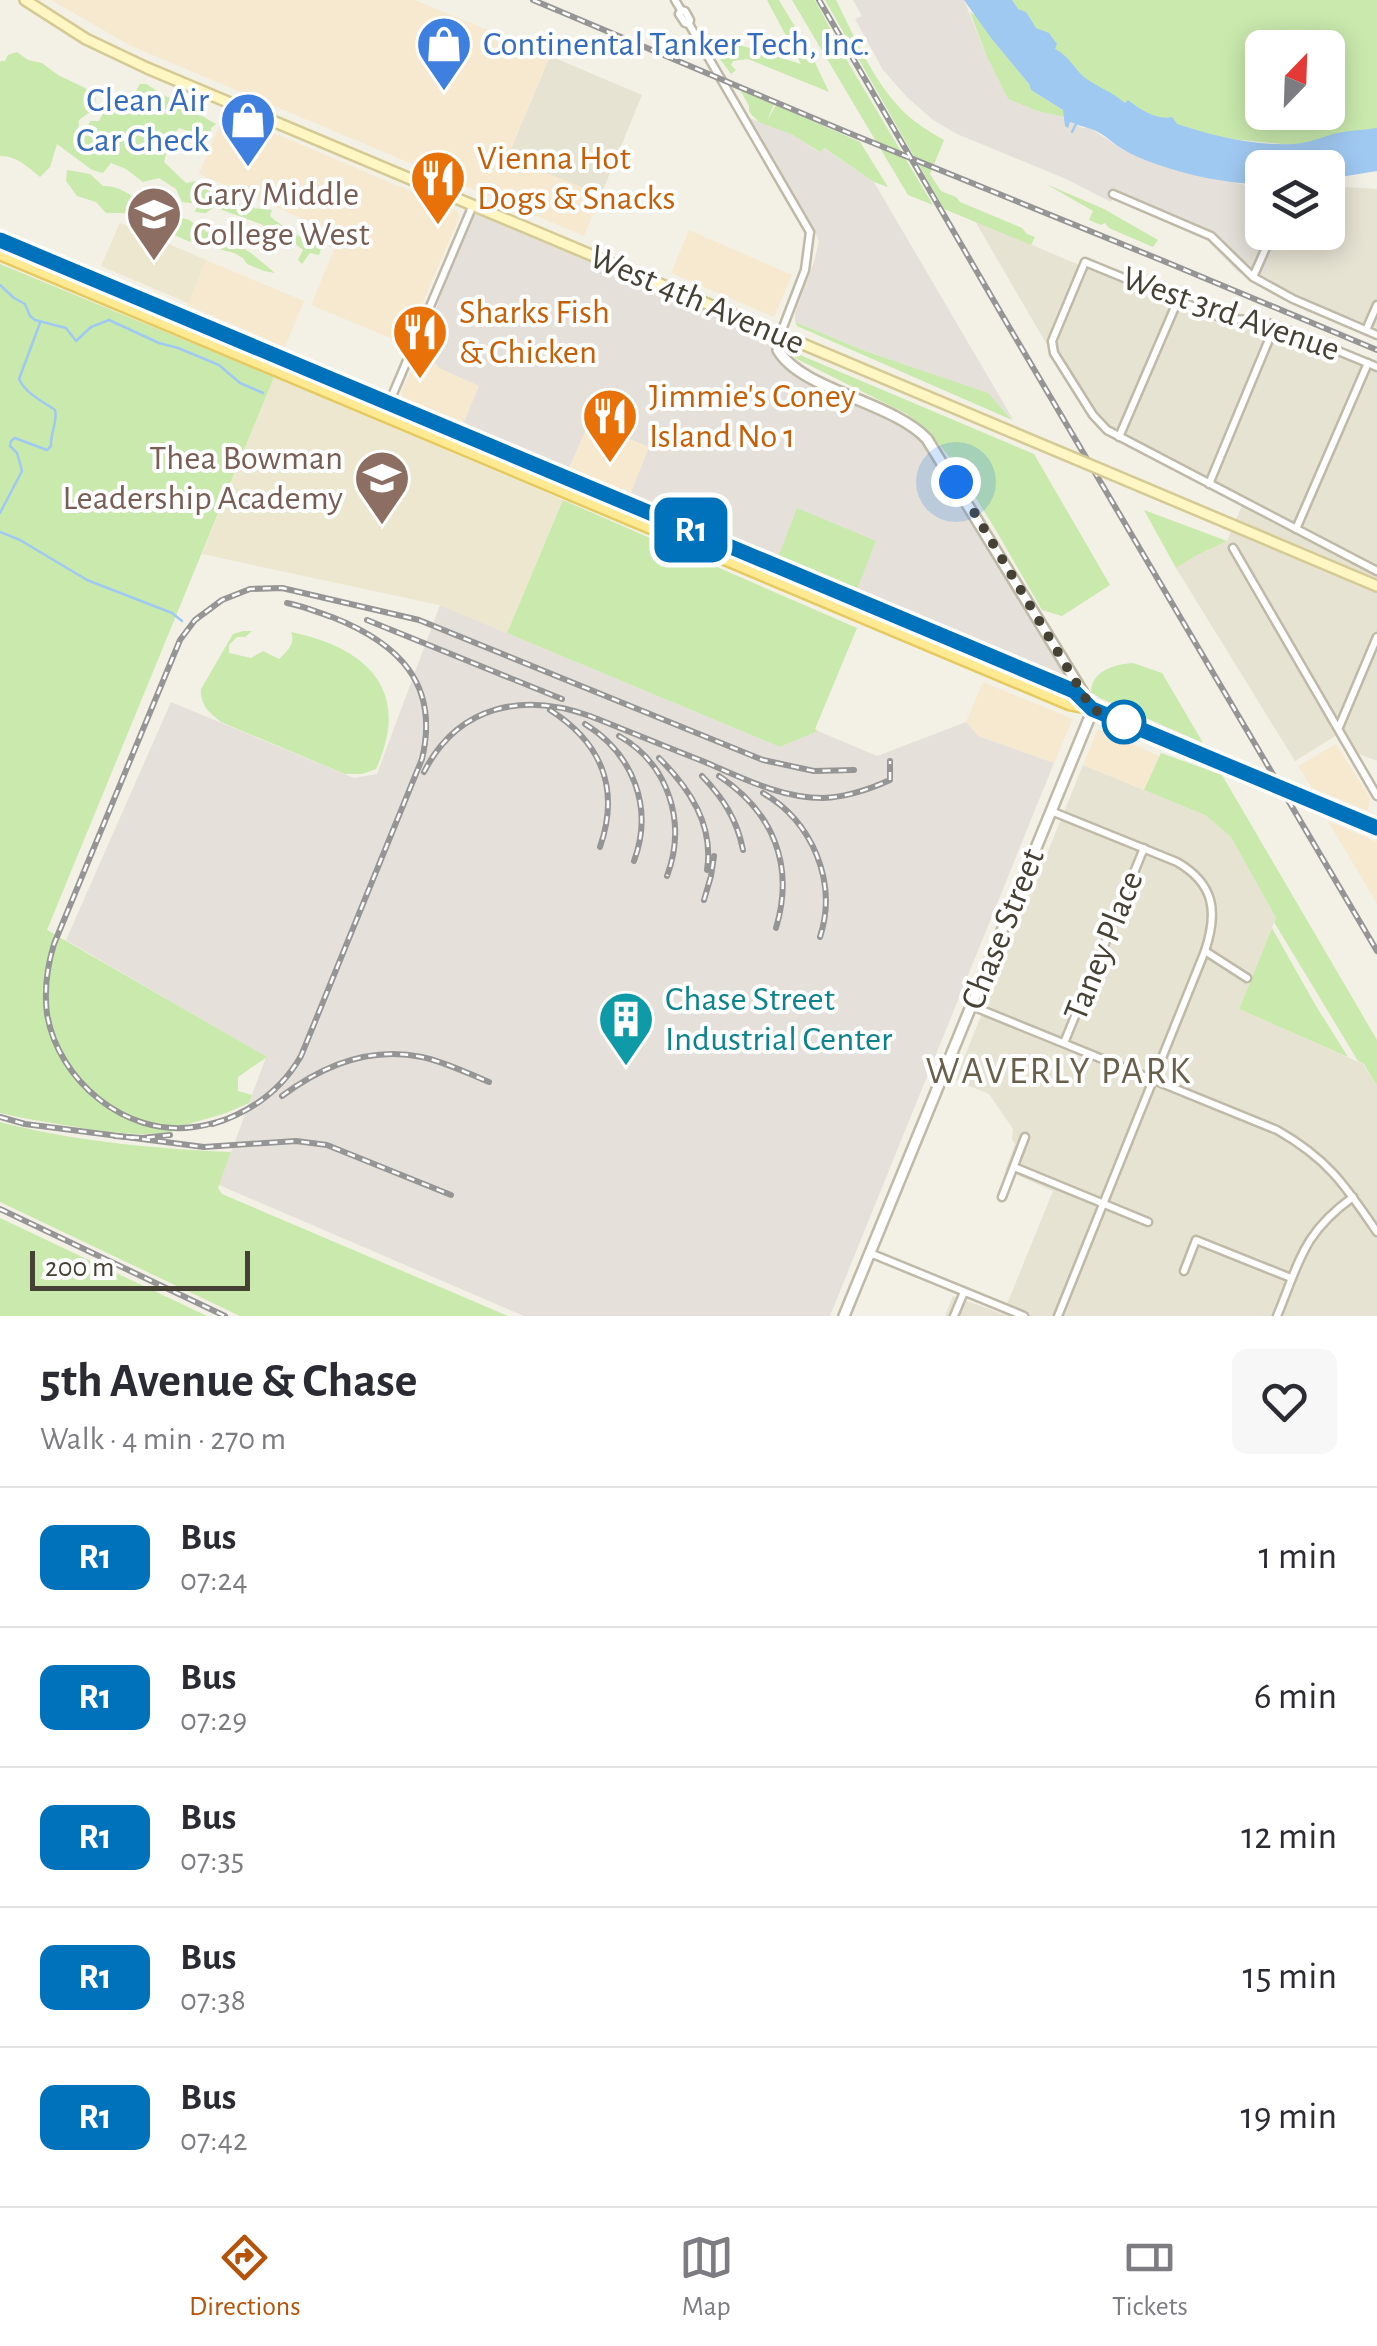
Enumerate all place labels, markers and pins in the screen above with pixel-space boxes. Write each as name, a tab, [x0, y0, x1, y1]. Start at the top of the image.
shop icon: Continental Tanker Tech, Inc.	[414, 14, 474, 93]
place label: Continental Tanker Tech, Inc.	[483, 27, 870, 62]
place label: Clean Air Car Check	[76, 83, 210, 158]
shop icon: Clean Air Car Check	[218, 90, 278, 169]
place label: Vienna Hot Dogs & Snacks	[477, 141, 675, 216]
restaurant icon: Vienna Hot Dogs & Snacks	[408, 148, 468, 227]
place label: Gary Middle College West	[193, 177, 370, 252]
school or university icon: Gary Middle College West	[124, 184, 184, 263]
place label: Sharks Fish & Chicken	[459, 295, 610, 370]
restaurant icon: Sharks Fish & Chicken	[390, 302, 450, 381]
place label: Jimmie's Coney Island No 1	[649, 379, 856, 454]
restaurant icon: Jimmie's Coney Island No 1	[580, 386, 640, 465]
place label: Thea Bowman Leadership Academy	[62, 441, 343, 516]
school or university icon: Thea Bowman Leadership Academy	[352, 448, 412, 527]
unlabelled marker	[1103, 701, 1145, 743]
place label: Chase Street Industrial Center	[665, 982, 893, 1057]
building icon: Chase Street Industrial Center	[596, 989, 656, 1068]

